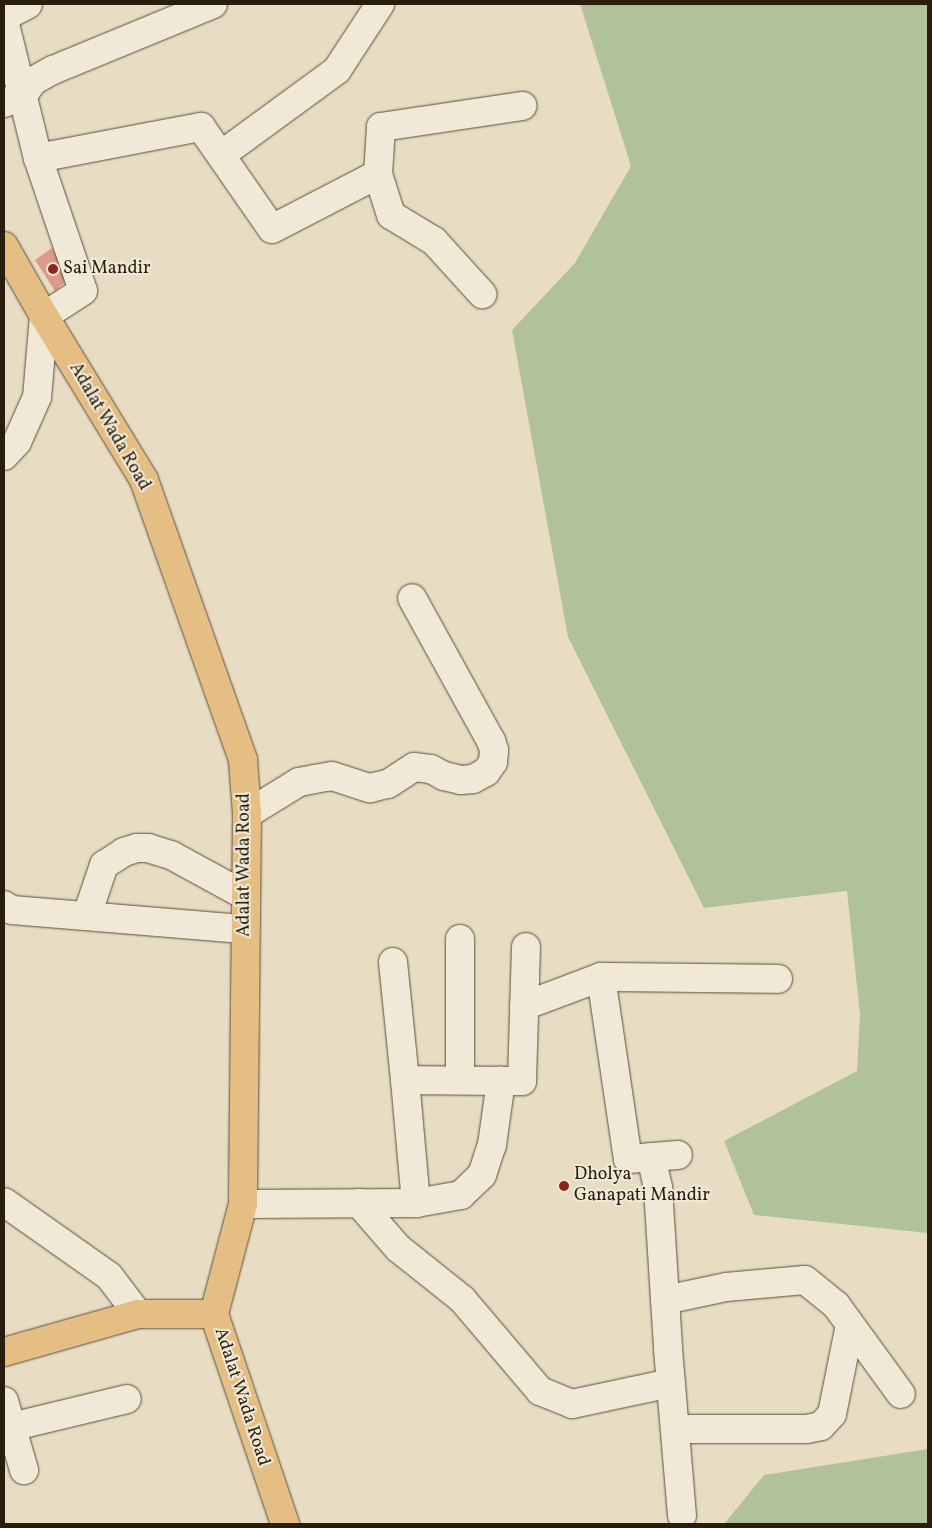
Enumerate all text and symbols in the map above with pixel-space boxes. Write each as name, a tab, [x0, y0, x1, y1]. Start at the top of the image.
place label: Sai Mandir	[63, 258, 150, 280]
marker: Sai Mandir	[47, 263, 59, 275]
street label: Adalat Wada Road	[64, 359, 154, 495]
street label: Adalat Wada Road	[234, 793, 256, 937]
place label: Dholya Ganapati Mandir	[574, 1165, 710, 1208]
marker: Dholya Ganapati Mandir	[558, 1180, 570, 1192]
street label: Adalat Wada Road	[208, 1325, 274, 1469]

